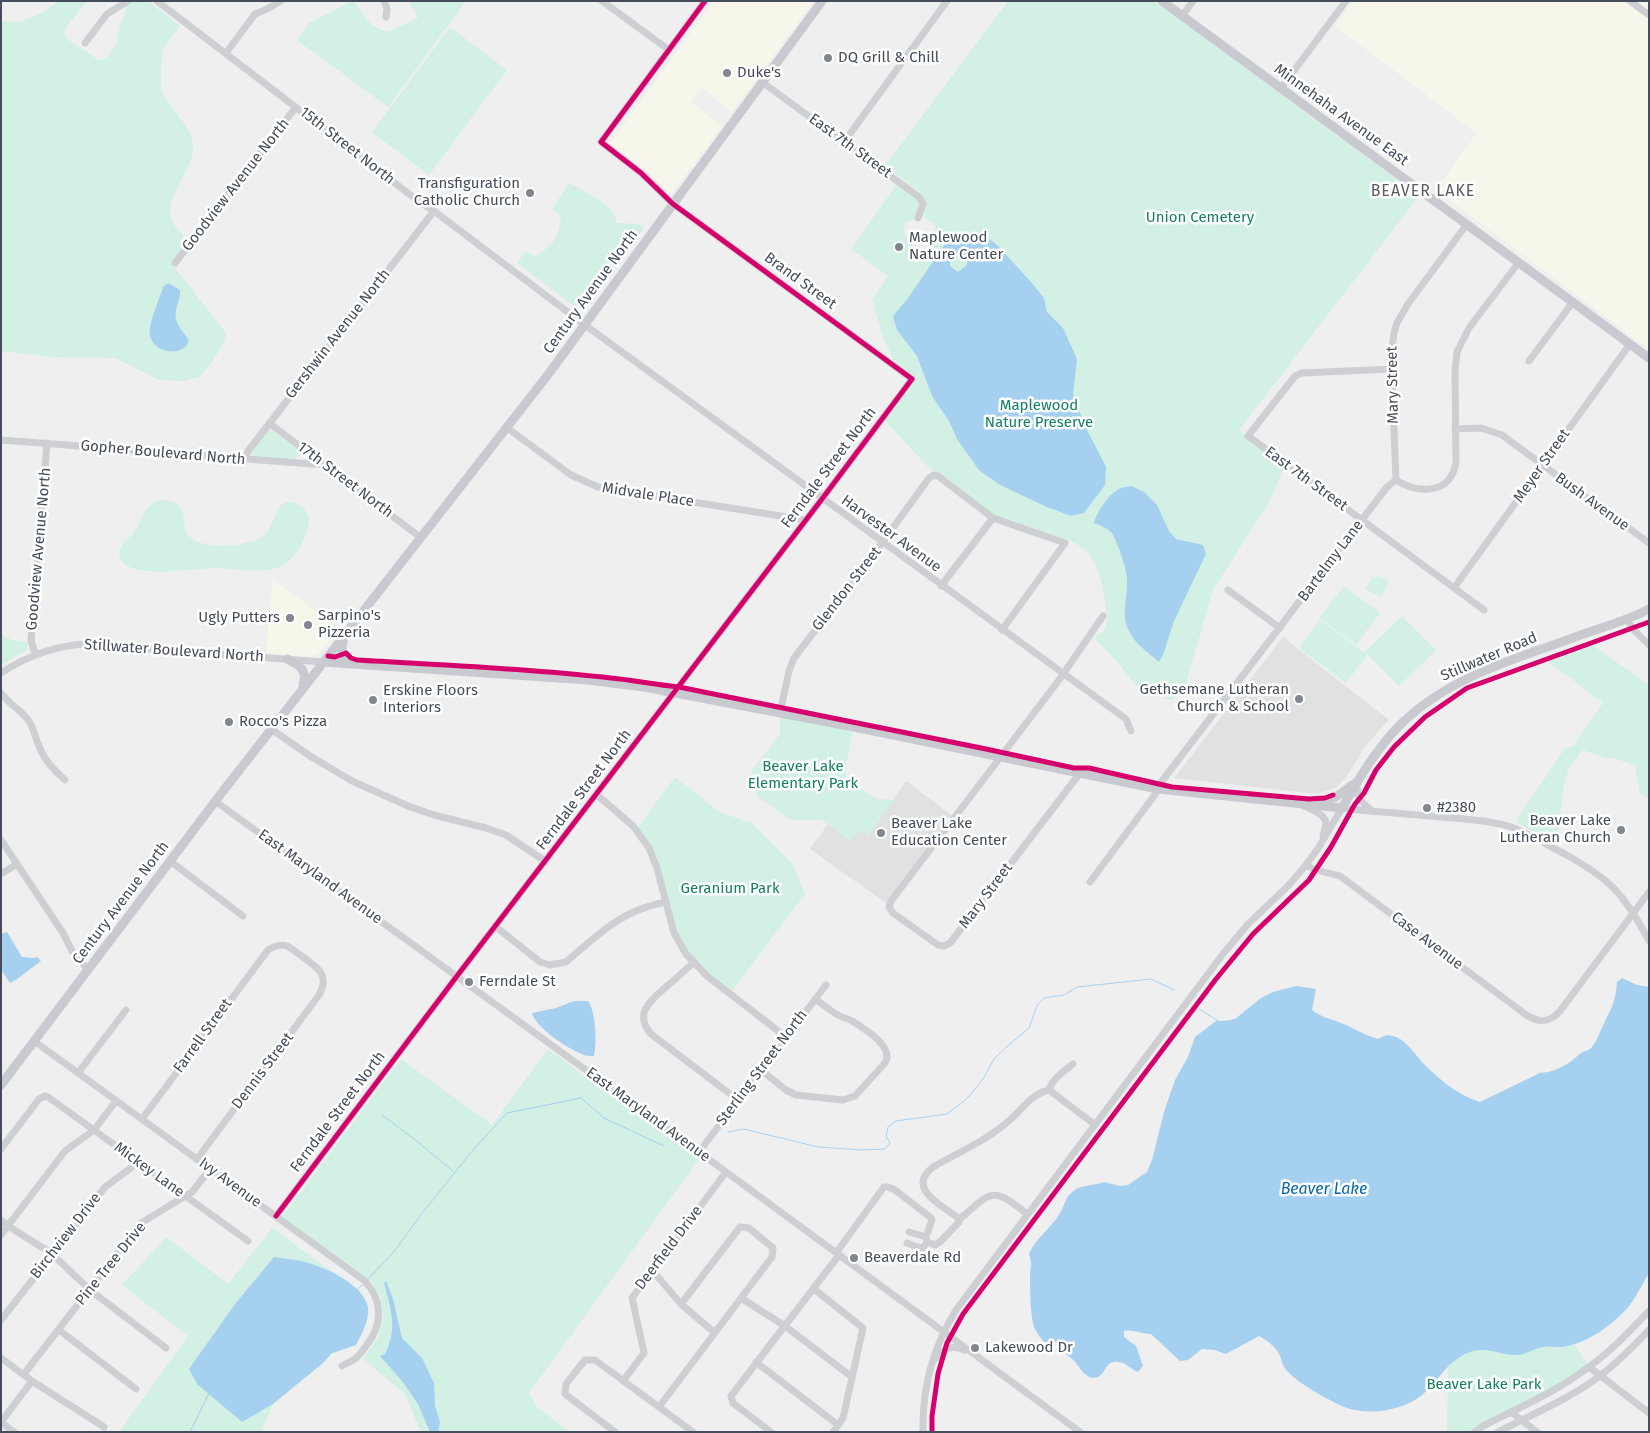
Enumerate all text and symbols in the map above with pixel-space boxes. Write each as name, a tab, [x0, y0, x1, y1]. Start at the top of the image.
place label: DQ Grill & Chill	[838, 49, 939, 67]
marker: DQ Grill & Chill	[822, 52, 834, 64]
street label: Minnehaha Avenue East	[1270, 60, 1412, 170]
place label: Duke's	[737, 64, 781, 82]
marker: Duke's	[721, 67, 733, 79]
street label: 15th Street North	[296, 103, 398, 189]
street label: East 7th Street	[805, 110, 895, 182]
street label: Goodview Avenue North	[179, 115, 293, 255]
place label: Transfiguration Catholic Church	[414, 175, 520, 210]
district label: BEAVER LAKE	[1369, 182, 1477, 202]
marker: Transfiguration Catholic Church	[524, 187, 536, 199]
park label: Union Cemetery	[1146, 209, 1254, 227]
street label: Century Avenue North	[540, 226, 642, 358]
place label: Maplewood Nature Center	[909, 229, 1003, 264]
marker: Maplewood Nature Center	[893, 241, 905, 253]
street label: Brand Street	[760, 249, 840, 313]
street label: Gershwin Avenue North	[282, 266, 394, 402]
street label: Mary Street	[1383, 346, 1403, 424]
park label: Maplewood Nature Preserve	[985, 397, 1093, 432]
street label: Ferndale Street North	[778, 404, 880, 532]
street label: Meyer Street	[1510, 426, 1574, 506]
street label: Gopher Boulevard North	[80, 437, 246, 469]
street label: 17th Street North	[294, 438, 396, 522]
street label: East 7th Street	[1261, 443, 1351, 515]
street label: Goodview Avenue North	[23, 467, 55, 631]
street label: Bush Avenue	[1551, 469, 1633, 535]
street label: Midvale Place	[601, 479, 695, 511]
street label: Harvester Avenue	[837, 492, 945, 576]
street label: Bartelmy Lane	[1295, 517, 1367, 605]
street label: Glendon Street	[809, 543, 885, 635]
place label: Sarpino's Pizzeria	[318, 607, 381, 642]
place label: Ugly Putters	[198, 609, 280, 627]
marker: Ugly Putters	[284, 612, 296, 624]
marker: Sarpino's Pizzeria	[302, 619, 314, 631]
street label: Stillwater Road	[1438, 629, 1540, 685]
street label: Stillwater Boulevard North	[84, 636, 264, 666]
place label: Gethsemane Lutheran Church & School	[1139, 681, 1289, 716]
place label: Erskine Floors Interiors	[383, 682, 478, 717]
marker: Gethsemane Lutheran Church & School	[1293, 693, 1305, 705]
marker: Erskine Floors Interiors	[367, 694, 379, 706]
place label: Rocco's Pizza	[239, 713, 327, 731]
marker: Rocco's Pizza	[223, 716, 235, 728]
street label: Ferndale Street North	[533, 726, 635, 854]
park label: Beaver Lake Elementary Park	[748, 758, 858, 793]
place label: #2380	[1437, 799, 1476, 817]
marker: #2380	[1421, 802, 1433, 814]
place label: Beaver Lake Lutheran Church	[1499, 812, 1611, 847]
place label: Beaver Lake Education Center	[891, 815, 1007, 850]
marker: Beaver Lake Lutheran Church	[1615, 824, 1627, 836]
street label: East Maryland Avenue	[254, 826, 386, 928]
marker: Beaver Lake Education Center	[875, 827, 887, 839]
street label: Century Avenue North	[69, 838, 173, 968]
street label: Mary Street	[955, 860, 1017, 932]
park label: Geranium Park	[680, 880, 780, 898]
street label: Case Avenue	[1388, 908, 1466, 974]
place label: Ferndale St	[479, 973, 556, 991]
marker: Ferndale St	[463, 976, 475, 988]
street label: Farrell Street	[170, 995, 236, 1077]
street label: Sterling Street North	[713, 1007, 811, 1129]
street label: Dennis Street	[228, 1029, 298, 1113]
street label: Ferndale Street North	[287, 1048, 389, 1176]
street label: East Maryland Avenue	[582, 1064, 714, 1166]
street label: Mickey Lane	[110, 1138, 188, 1202]
street label: Ivy Avenue	[195, 1154, 265, 1212]
water label: Beaver Lake	[1281, 1180, 1367, 1200]
street label: Birchview Drive	[27, 1189, 105, 1283]
street label: Deerfield Drive	[631, 1202, 707, 1294]
street label: Pine Tree Drive	[72, 1219, 150, 1309]
place label: Beaverdale Rd	[864, 1249, 961, 1267]
marker: Beaverdale Rd	[848, 1252, 860, 1264]
place label: Lakewood Dr	[985, 1339, 1073, 1357]
marker: Lakewood Dr	[969, 1342, 981, 1354]
park label: Beaver Lake Park	[1426, 1376, 1542, 1394]

